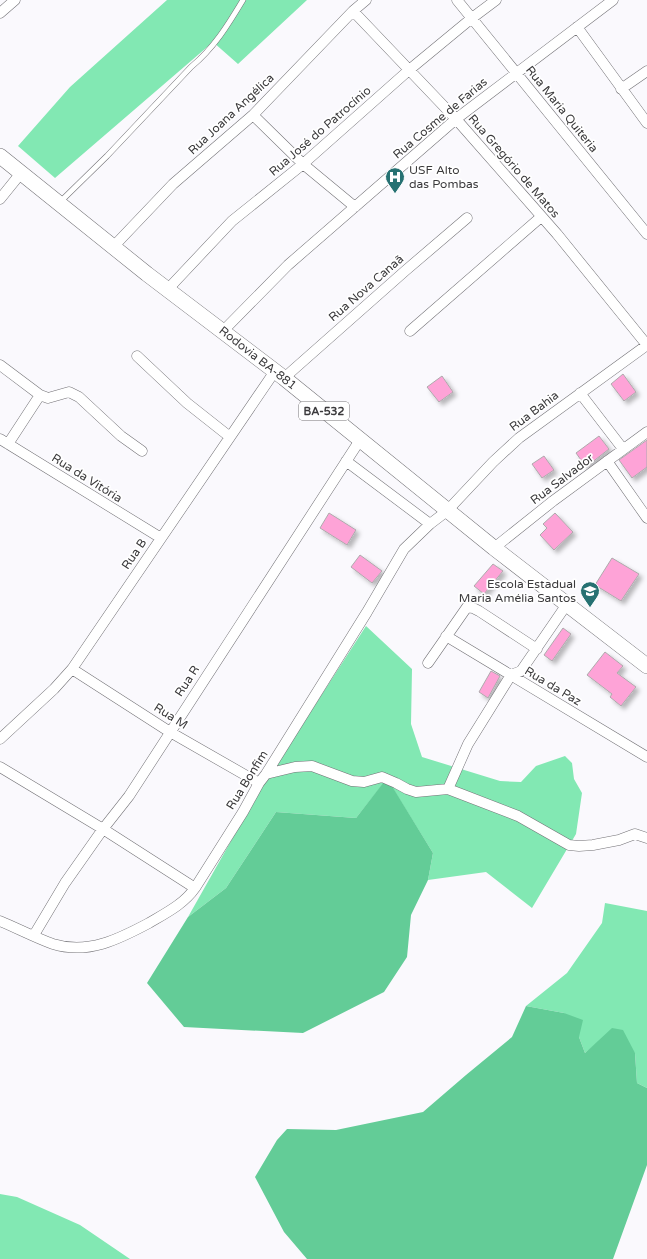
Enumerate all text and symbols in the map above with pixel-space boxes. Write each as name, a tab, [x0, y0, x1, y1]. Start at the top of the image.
street label: Rua Maria Quiteria	[523, 63, 601, 155]
street label: Rua Joana Angélica	[185, 71, 277, 157]
street label: Rua Cosme de Farias	[390, 74, 490, 161]
street label: Rua José do Patrocínio	[266, 83, 374, 179]
street label: Rua Gregório de Matos	[465, 112, 563, 221]
place label: USF Alto das Pombas	[409, 163, 479, 191]
hospital icon: USF Alto das Pombas	[384, 166, 406, 194]
street label: Rua Nova Canaã	[326, 252, 406, 324]
street label: Rodovia BA-881	[216, 323, 300, 393]
street label: Rua Bahia	[507, 388, 561, 434]
road number: BA-532	[299, 402, 349, 420]
street label: Rua Salvador	[528, 450, 597, 507]
street label: Rua da Vitória	[49, 451, 125, 505]
street label: Rua B	[119, 536, 149, 572]
place label: Escola Estadual Maria Amélia Santos	[459, 577, 576, 605]
school or university icon: Escola Estadual Maria Amélia Santos	[579, 580, 601, 608]
street label: Rua R	[172, 663, 202, 699]
street label: Rua da Paz	[522, 664, 584, 708]
street label: Rua M	[151, 700, 191, 732]
street label: Rua Bonfim	[223, 748, 271, 812]

